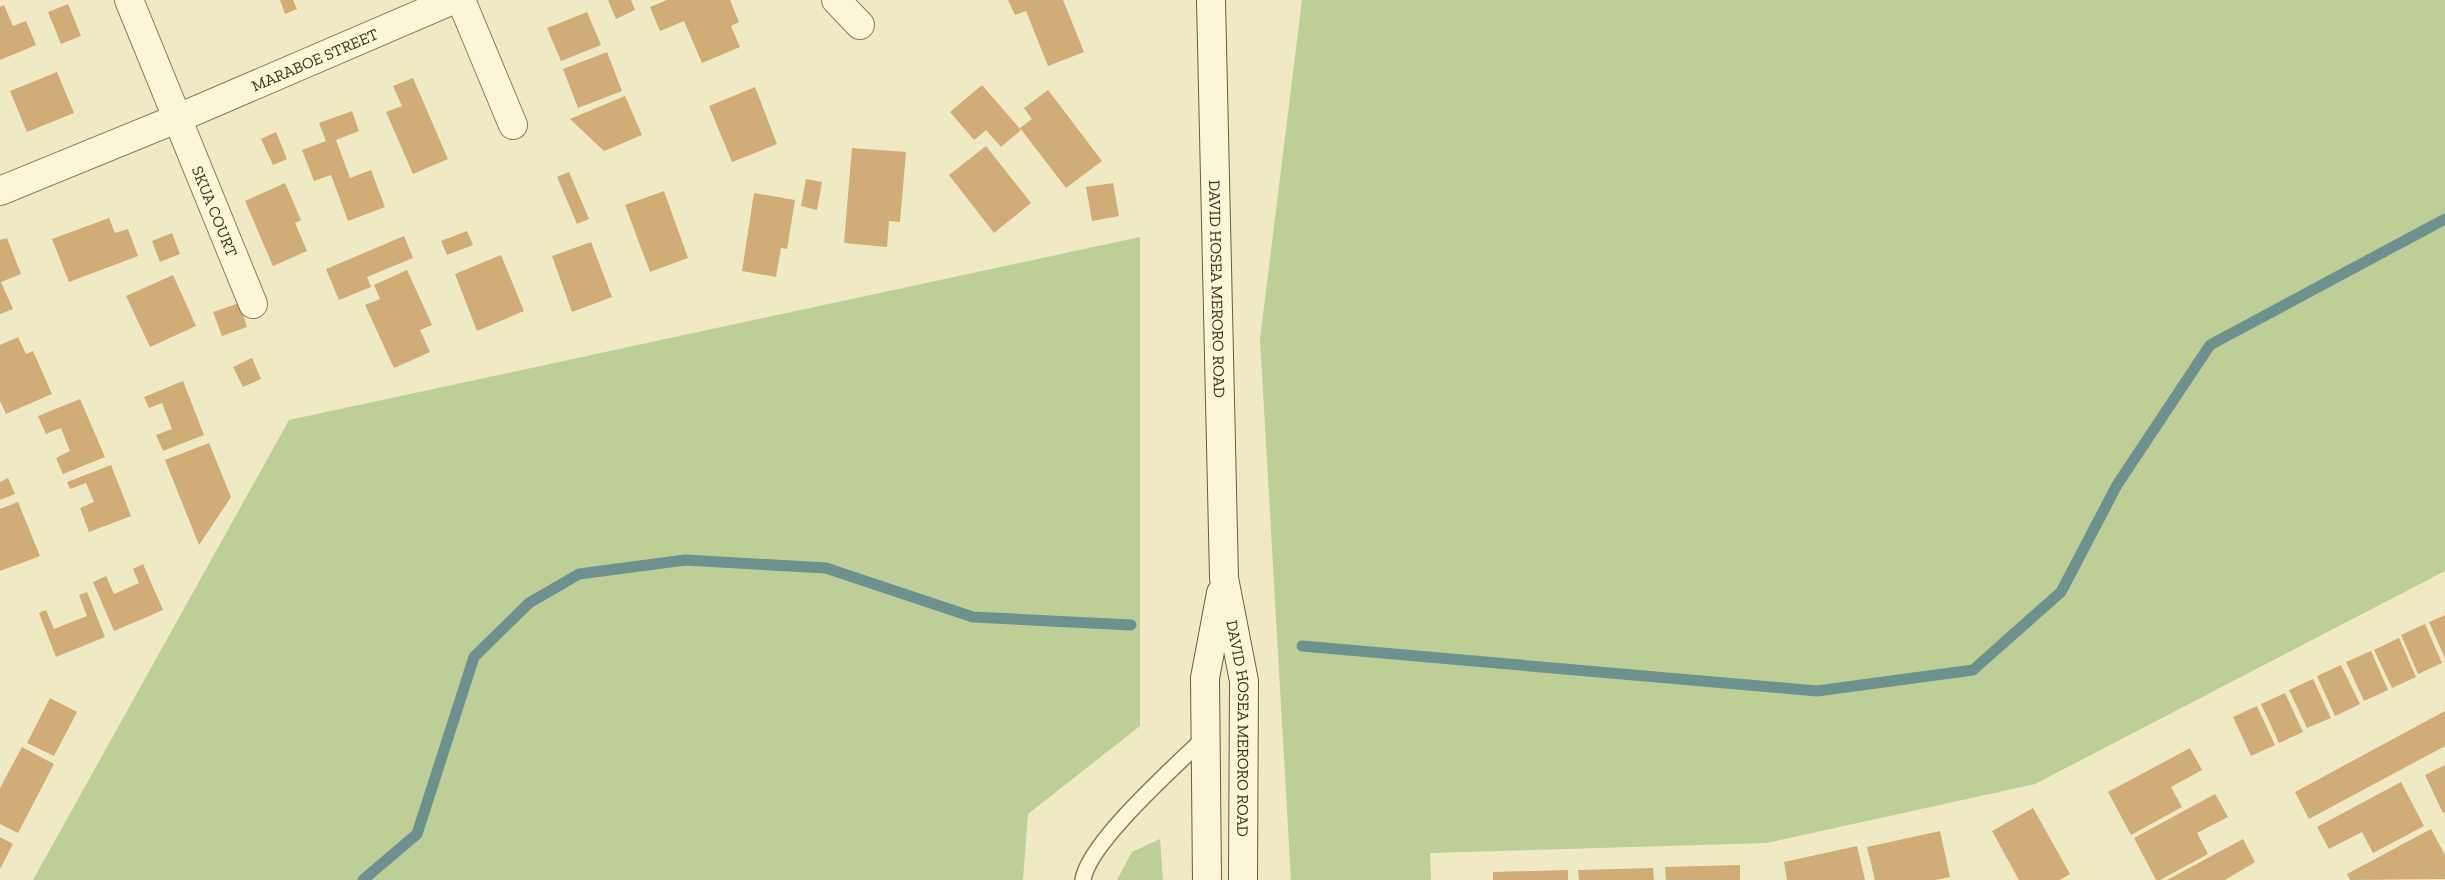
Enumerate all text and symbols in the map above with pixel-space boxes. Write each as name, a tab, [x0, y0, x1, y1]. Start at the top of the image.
street label: MARABOE STREET	[249, 24, 381, 95]
street label: SKUA COURT	[188, 163, 242, 259]
street label: DAVID HOSEA MERORO ROAD	[1205, 180, 1229, 398]
street label: DAVID HOSEA MERORO ROAD	[1222, 618, 1253, 837]

